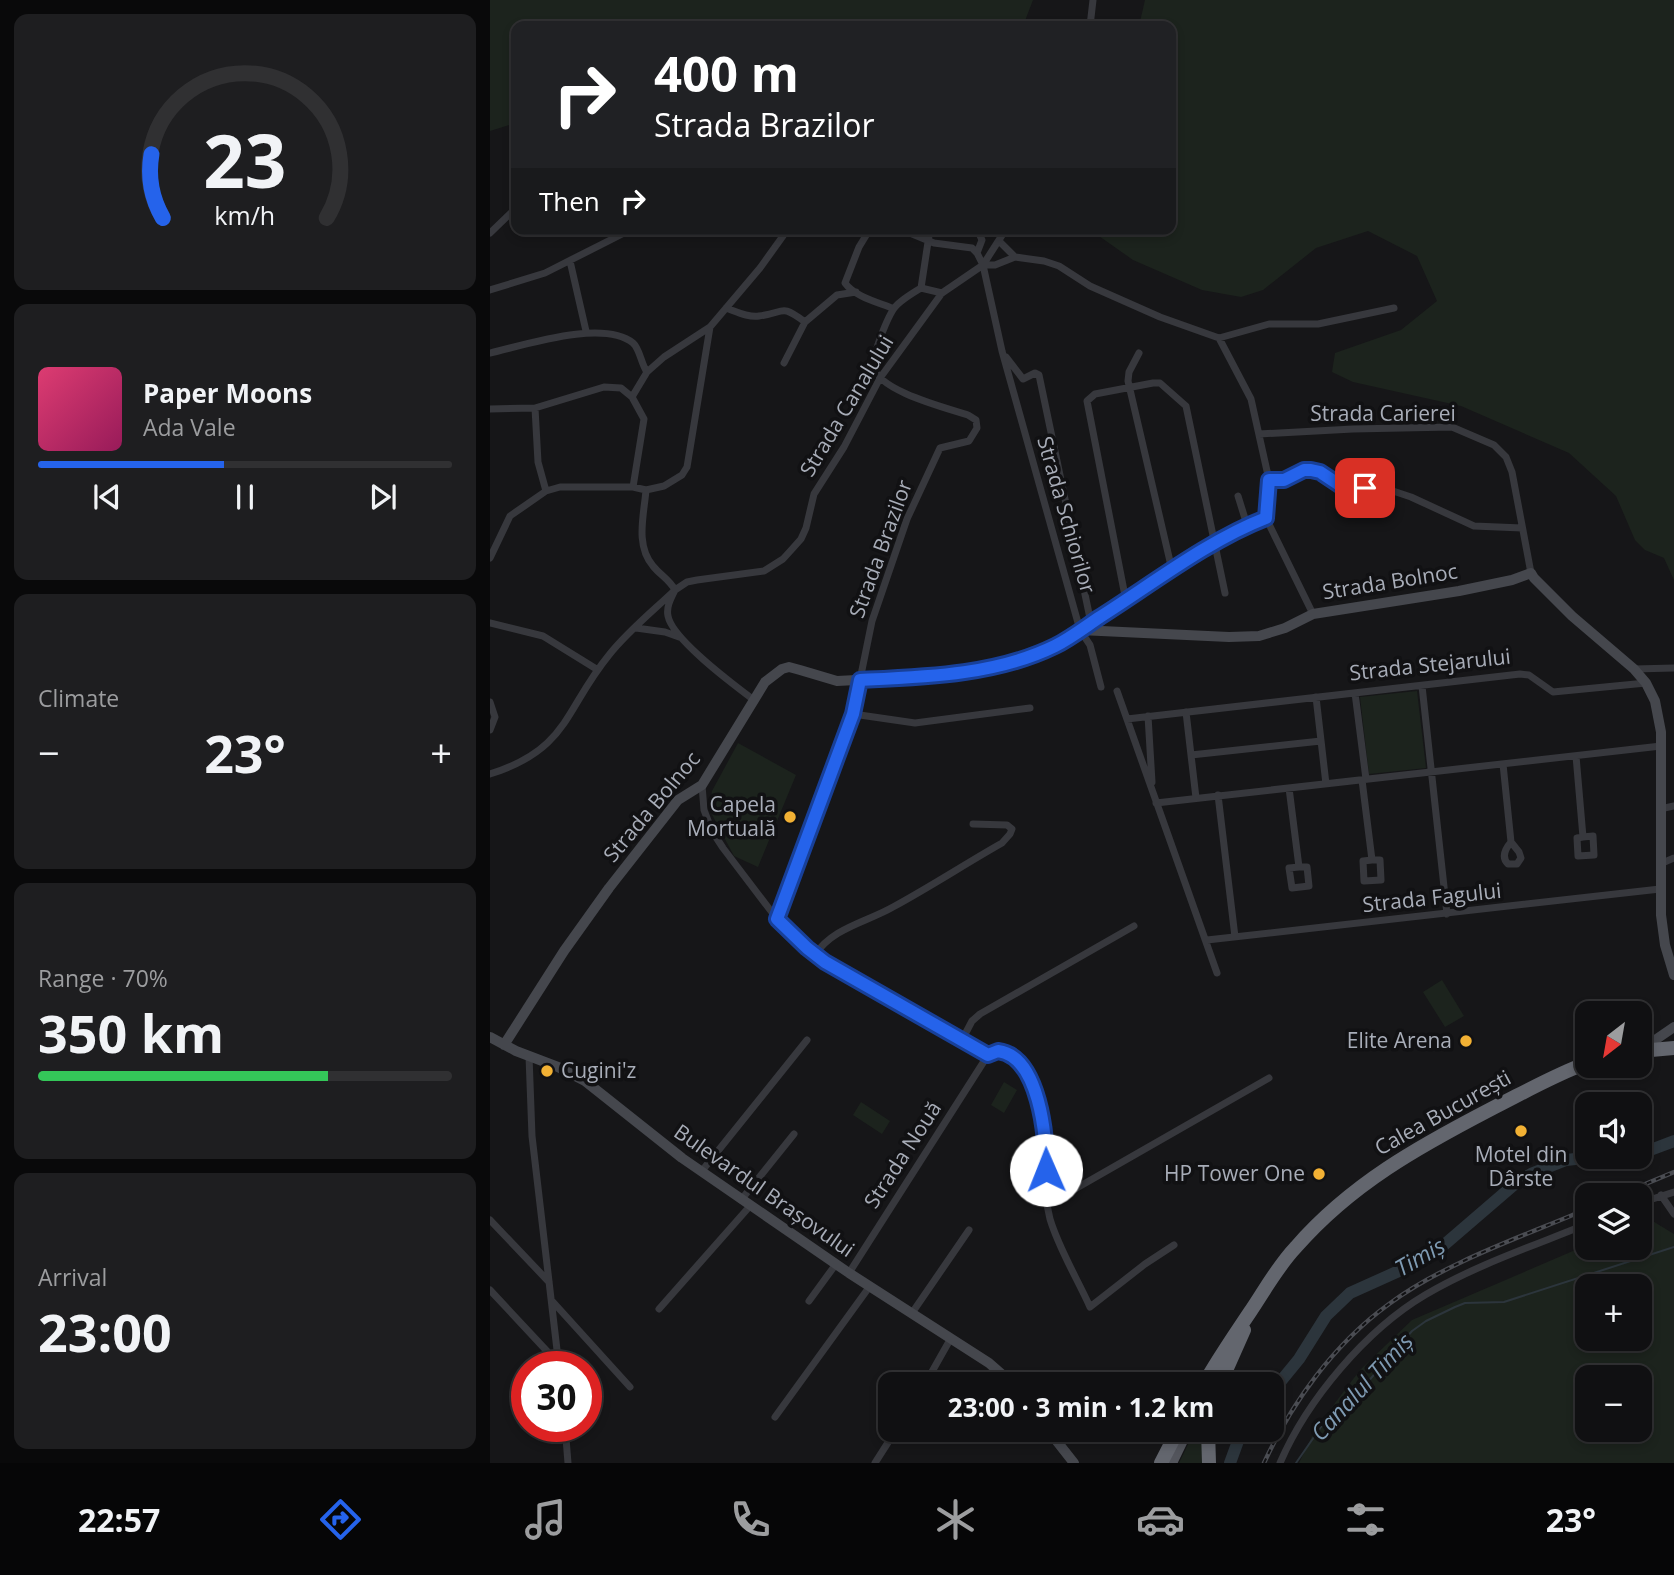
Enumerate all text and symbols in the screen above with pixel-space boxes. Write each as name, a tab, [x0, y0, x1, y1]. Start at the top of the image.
text: 400 m	[654, 40, 799, 106]
icon: right	[539, 49, 630, 140]
text: Strada Brazilor	[654, 103, 875, 146]
text: 23	[203, 110, 287, 209]
icon: right	[614, 182, 652, 220]
text: Then	[539, 183, 600, 219]
text: km/h	[215, 198, 275, 232]
street label: Strada Canalului	[793, 330, 899, 481]
text: Paper Moons	[143, 375, 312, 411]
street label: Strada Carierei	[1310, 399, 1456, 427]
text: Ada Vale	[143, 411, 236, 443]
street label: Strada Schiorilor	[1031, 433, 1103, 597]
pin	[1335, 458, 1395, 518]
icon: arrive	[1346, 469, 1384, 507]
street label: Strada Brazilor	[842, 475, 918, 621]
icon: previous	[88, 478, 126, 516]
icon: pause	[226, 478, 264, 516]
icon: next	[364, 478, 402, 516]
street label: Strada Bolnoc	[1320, 557, 1459, 606]
street label: Strada Stejarului	[1348, 642, 1512, 686]
text: Climate	[38, 682, 119, 714]
text: 23°	[204, 717, 286, 788]
text: −	[38, 726, 60, 778]
text: +	[430, 726, 452, 778]
street label: Strada Bolnoc	[597, 745, 706, 868]
place label: Capela Mortuală	[687, 790, 776, 842]
marker: Capela Mortuală	[782, 809, 798, 825]
street label: Strada Fagului	[1361, 876, 1503, 918]
text: Range · 70%	[38, 962, 168, 994]
text: 350 km	[38, 997, 224, 1068]
north arrow	[1575, 1001, 1652, 1078]
map controls	[1575, 1001, 1652, 1442]
place label: Elite Arena	[1347, 1026, 1452, 1054]
marker: Elite Arena	[1458, 1033, 1474, 1049]
place label: Cugini'z	[561, 1056, 637, 1084]
marker: Cugini'z	[539, 1063, 555, 1079]
street label: Calea București	[1369, 1063, 1516, 1161]
button: sound	[1575, 1092, 1652, 1169]
street label: Strada Nouă	[857, 1096, 947, 1213]
street label: Bulevardul Brașovului	[669, 1117, 860, 1263]
marker: Motel din Dârste	[1513, 1123, 1529, 1139]
position arrow	[1009, 1133, 1083, 1207]
place label: Motel din Dârste	[1475, 1140, 1567, 1192]
place label: HP Tower One	[1164, 1159, 1305, 1187]
marker: HP Tower One	[1311, 1166, 1327, 1182]
button: layers	[1575, 1183, 1652, 1260]
water label: Timiș	[1389, 1229, 1451, 1283]
text: Arrival	[38, 1261, 107, 1293]
button: +	[1575, 1274, 1652, 1351]
text: 23:00	[38, 1296, 172, 1367]
water label: Canalul Timiș	[1303, 1325, 1420, 1447]
speed limit sign: 30	[511, 1351, 602, 1442]
button: −	[1575, 1365, 1652, 1442]
text: 23:00 · 3 min · 1.2 km	[948, 1389, 1214, 1425]
icon: directions	[316, 1495, 365, 1544]
icon: music	[521, 1495, 570, 1544]
icon: phone	[726, 1495, 775, 1544]
icon: climate	[931, 1495, 980, 1544]
icon: car	[1136, 1495, 1185, 1544]
icon: filters	[1341, 1495, 1390, 1544]
text: 22:57	[78, 1498, 160, 1541]
text: 23°	[1546, 1498, 1596, 1541]

